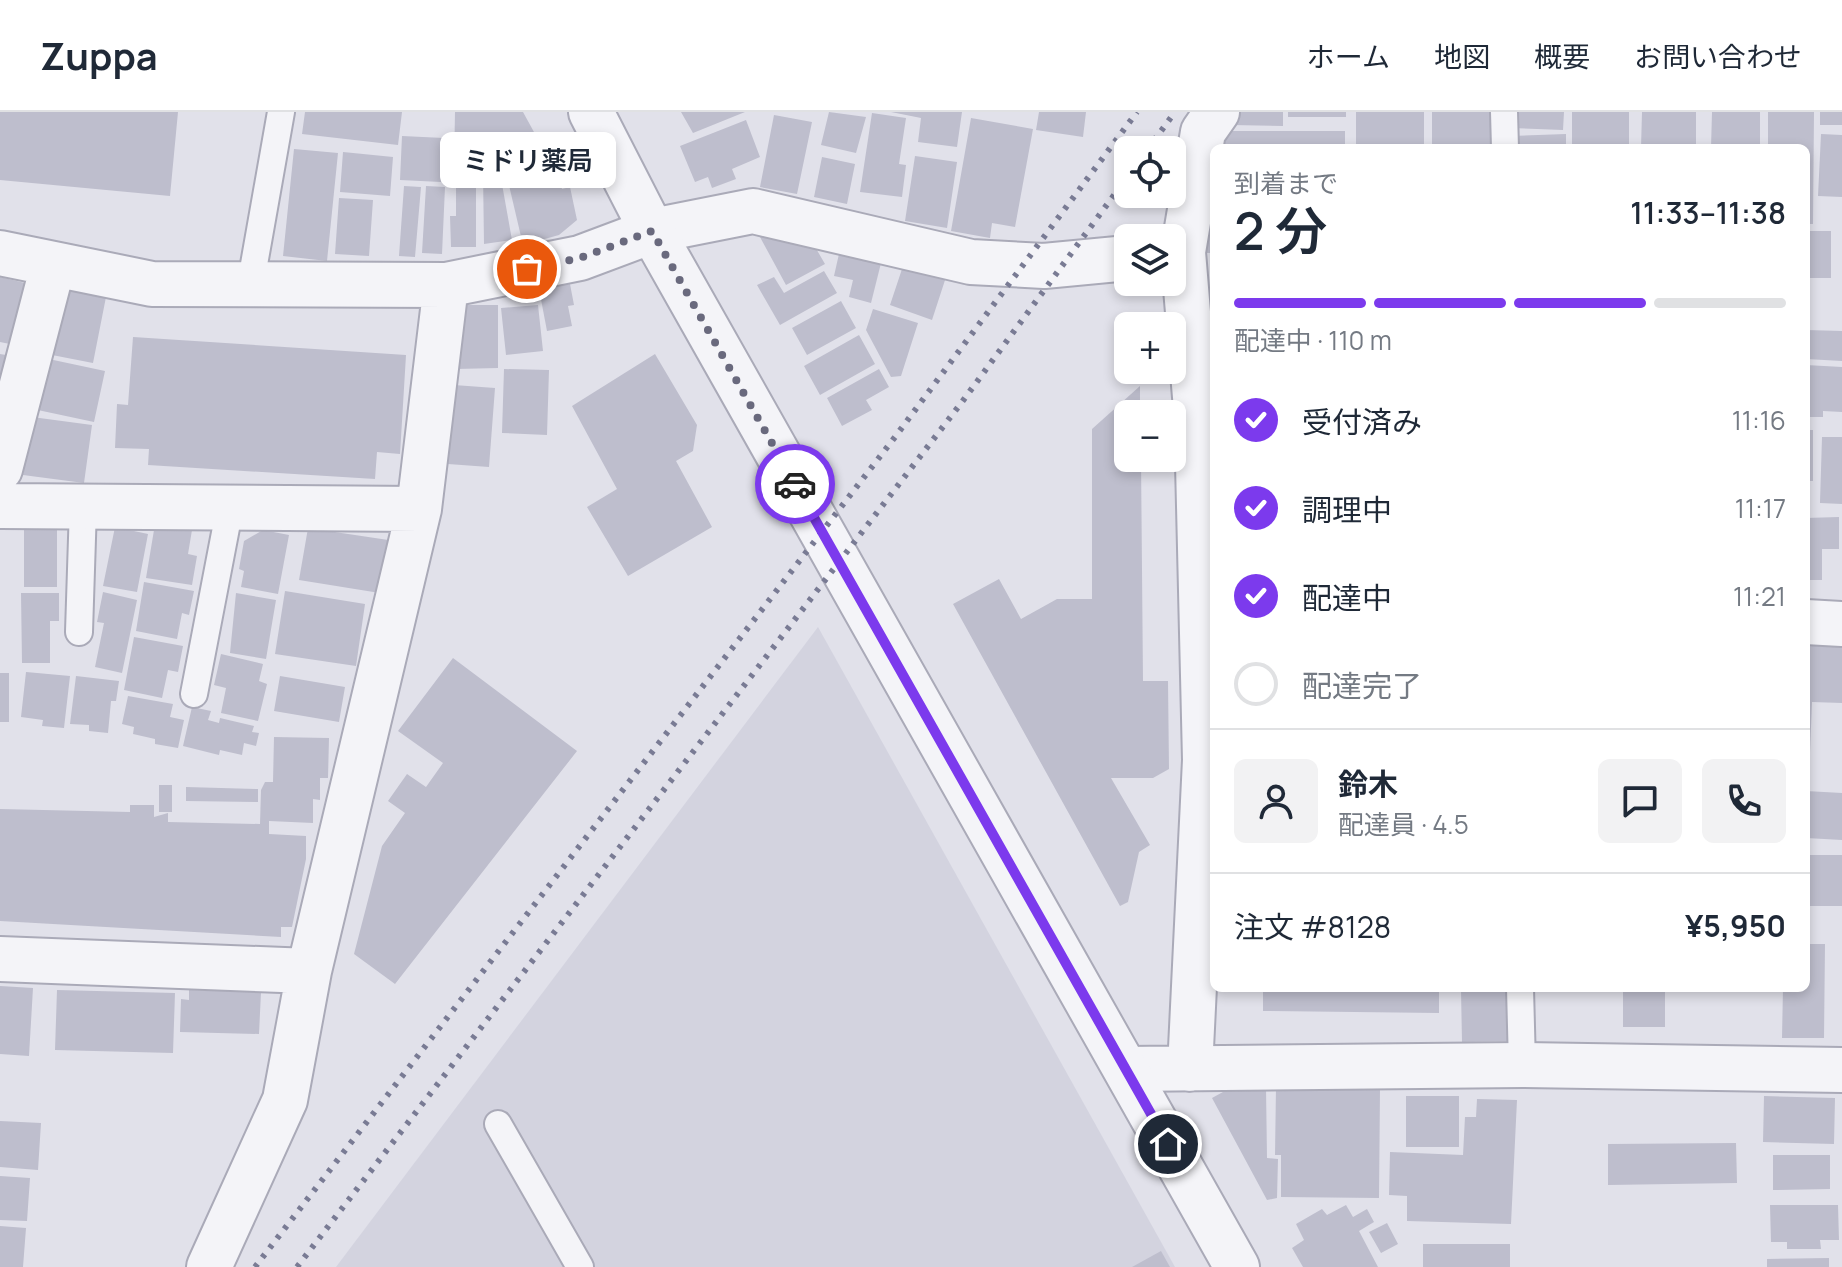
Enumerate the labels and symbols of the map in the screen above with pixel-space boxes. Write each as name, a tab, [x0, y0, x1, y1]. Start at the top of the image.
callout: ミドリ薬局	[439, 133, 615, 189]
pin	[493, 235, 561, 303]
courier	[755, 444, 835, 524]
pin	[1134, 1110, 1202, 1178]

